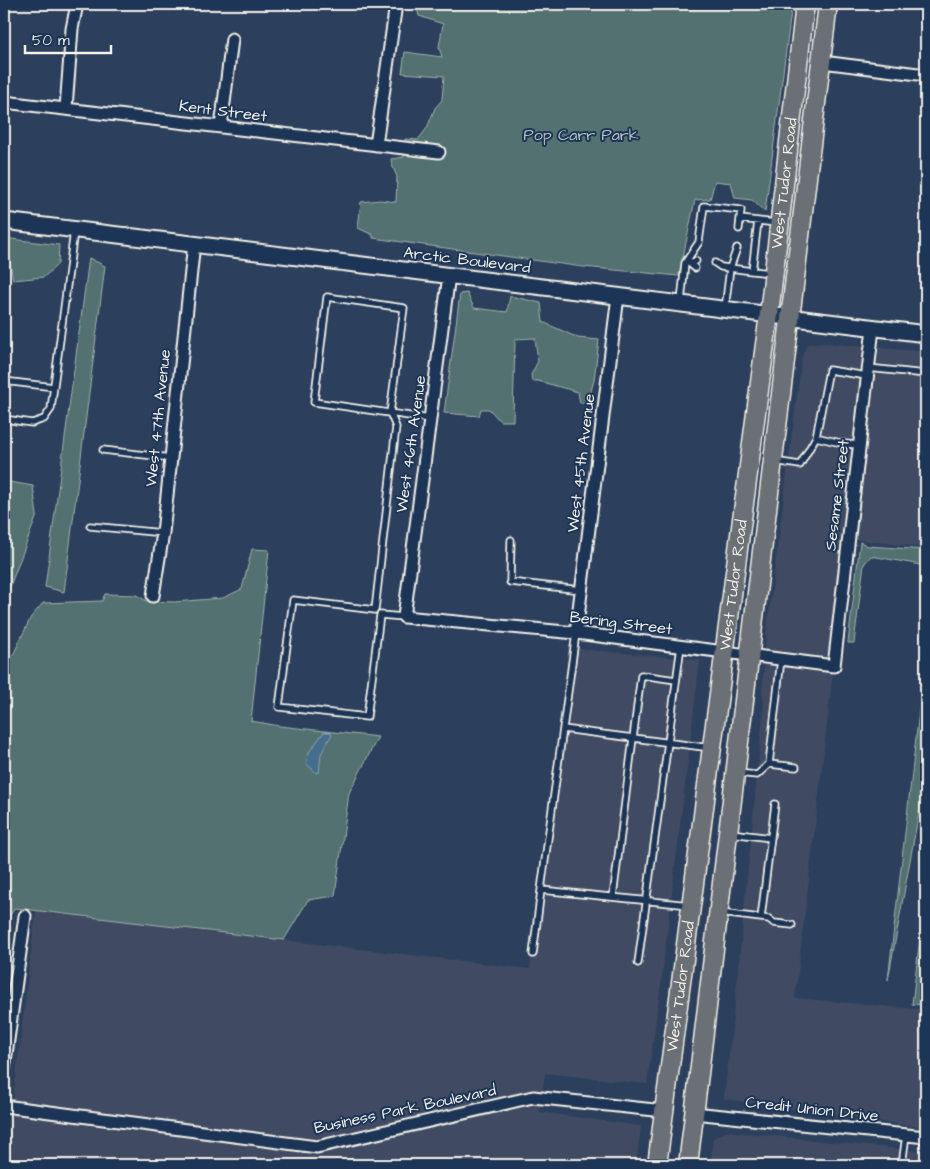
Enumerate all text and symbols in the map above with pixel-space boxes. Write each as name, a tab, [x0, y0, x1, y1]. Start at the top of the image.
scale bar	[25, 22, 111, 54]
text: 50 m	[32, 30, 70, 51]
street label: Kent Street	[178, 95, 269, 127]
street label: West Tudor Road	[766, 116, 803, 250]
park label: Pop Carr Park	[523, 124, 639, 146]
street label: Arctic Boulevard	[402, 241, 532, 279]
street label: West 47th Avenue	[140, 348, 176, 488]
street label: West 46th Avenue	[390, 374, 432, 514]
street label: West 45th Avenue	[562, 392, 600, 534]
street label: Sesame Street	[819, 438, 855, 552]
street label: West Tudor Road	[714, 518, 753, 652]
street label: Bering Street	[568, 606, 674, 641]
street label: West Tudor Road	[661, 920, 700, 1053]
street label: Business Park Boulevard	[312, 1079, 498, 1139]
street label: Credit Union Drive	[744, 1091, 880, 1127]

